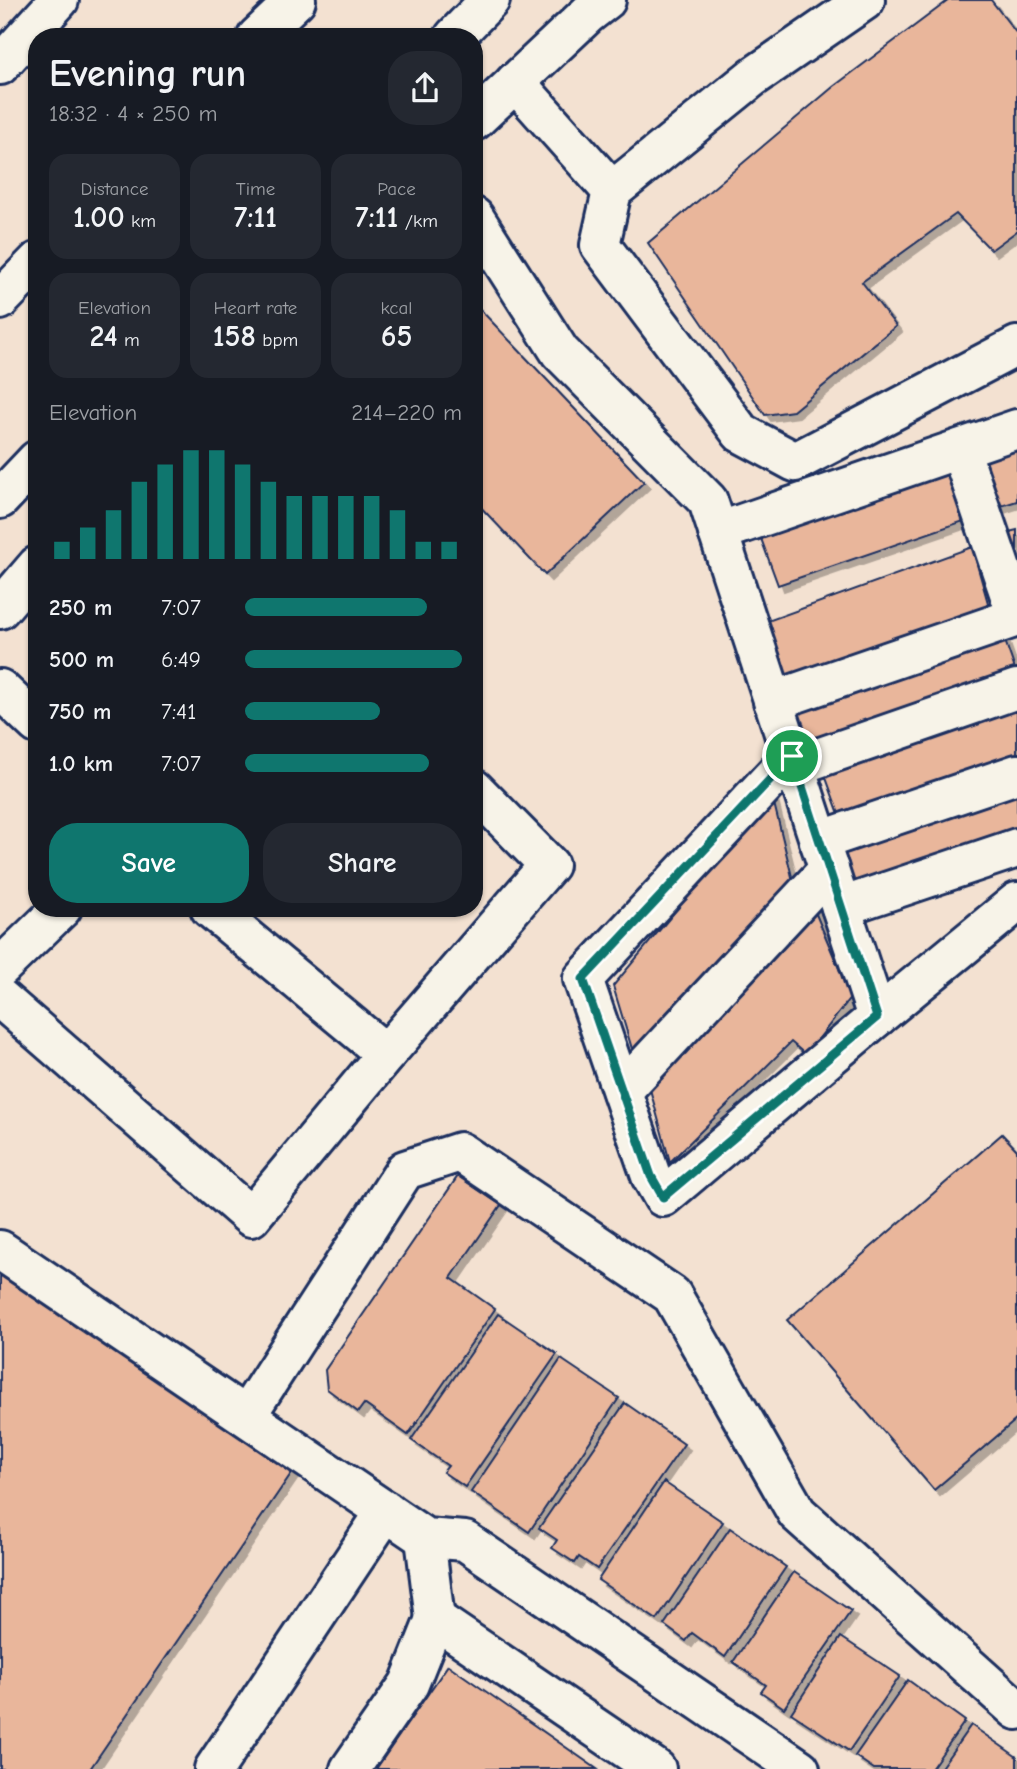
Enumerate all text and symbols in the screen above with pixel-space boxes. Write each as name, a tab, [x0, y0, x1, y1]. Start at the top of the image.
button: share	[388, 51, 462, 125]
text: Evening run	[49, 52, 246, 96]
text: 18:32 · 4 × 250 m	[49, 100, 218, 127]
text: Distance	[80, 178, 149, 200]
text: Time	[236, 178, 275, 200]
text: Pace	[377, 178, 416, 200]
text: 1.00	[73, 200, 125, 235]
text: 7:11	[234, 200, 277, 235]
text: 7:11	[355, 200, 398, 235]
text: km	[125, 210, 156, 232]
text: /km	[398, 210, 438, 232]
text: Elevation	[78, 297, 151, 319]
text: Heart rate	[214, 297, 297, 319]
text: kcal	[381, 297, 412, 319]
text: 24	[89, 319, 118, 354]
text: 158	[213, 319, 256, 354]
text: 65	[381, 319, 412, 354]
text: m	[118, 329, 140, 351]
text: bpm	[256, 329, 298, 351]
text: Elevation	[49, 399, 137, 426]
text: 214–220 m	[351, 399, 462, 426]
text: 250 m	[49, 594, 112, 621]
text: 7:07	[161, 594, 201, 621]
text: 500 m	[49, 646, 114, 673]
text: 6:49	[161, 646, 201, 673]
text: 750 m	[49, 698, 111, 725]
text: 7:41	[161, 698, 196, 725]
pin	[762, 726, 822, 786]
icon: arrive	[773, 737, 811, 775]
text: 1.0 km	[49, 750, 113, 777]
text: 7:07	[161, 750, 201, 777]
button: Save	[49, 823, 249, 903]
button: Share	[263, 823, 462, 903]

